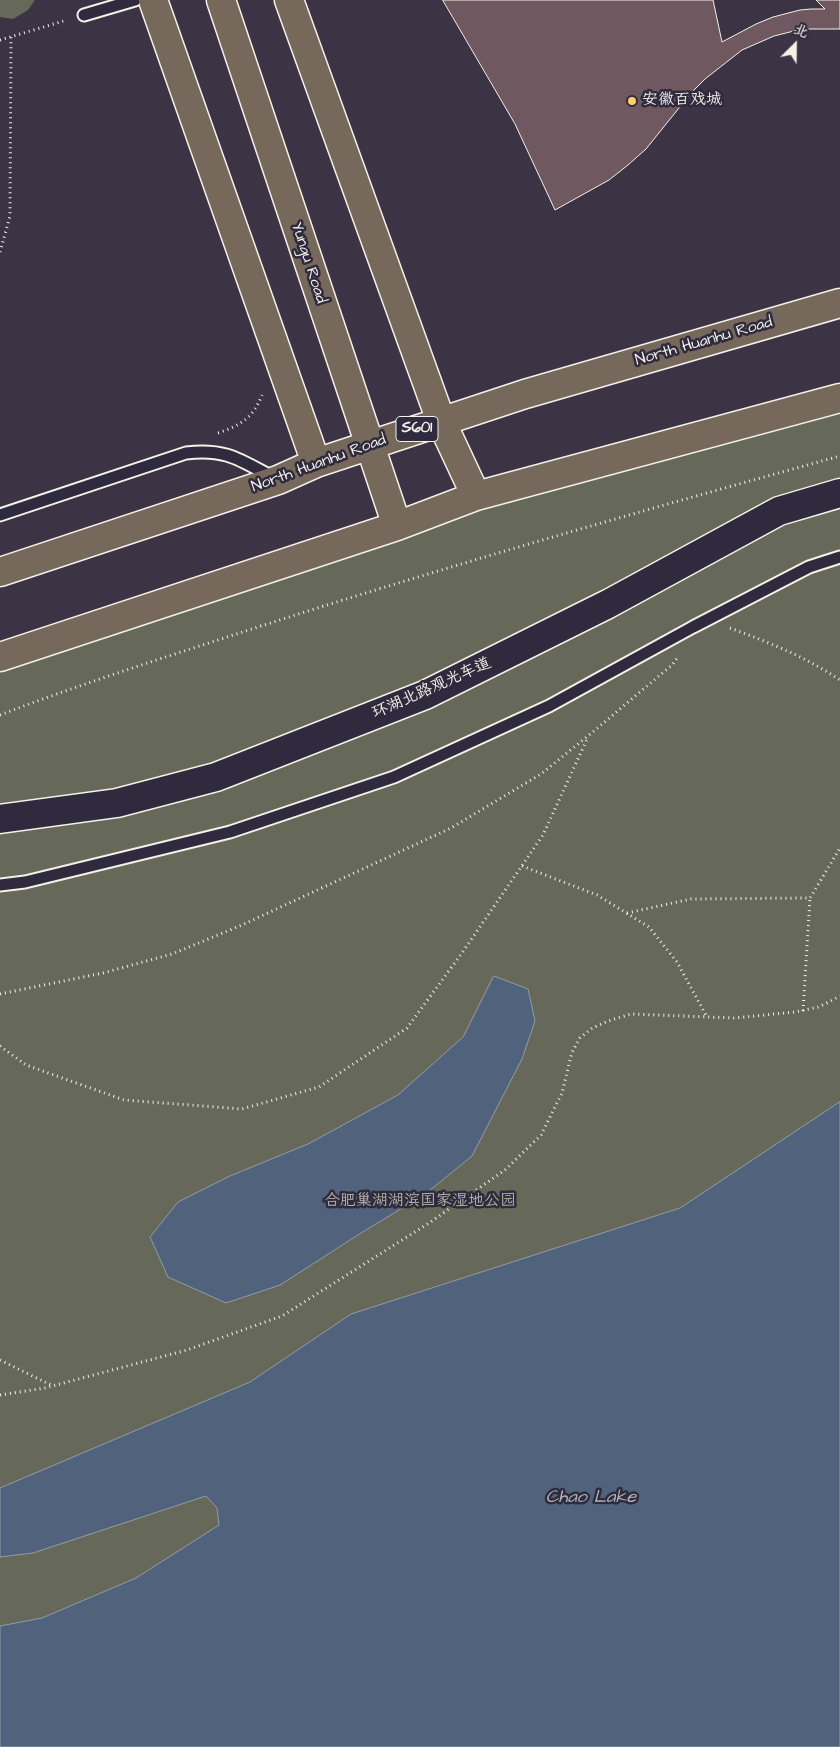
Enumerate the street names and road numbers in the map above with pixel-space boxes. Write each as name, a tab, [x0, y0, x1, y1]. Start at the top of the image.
street label: Yungu Road	[286, 220, 330, 306]
street label: North Huanhu Road	[633, 313, 775, 371]
road number: S601	[396, 416, 438, 442]
street label: North Huanhu Road	[249, 431, 389, 497]
street label: 环湖北路观光车道	[370, 654, 494, 724]

